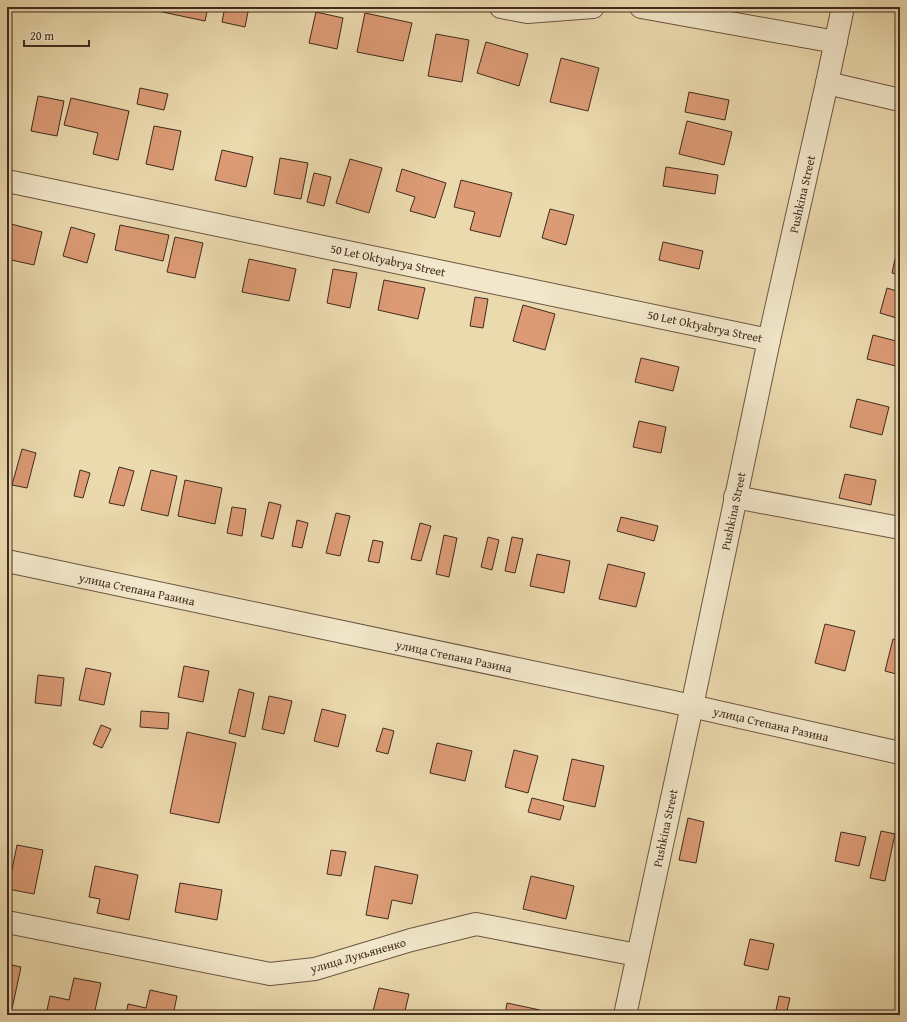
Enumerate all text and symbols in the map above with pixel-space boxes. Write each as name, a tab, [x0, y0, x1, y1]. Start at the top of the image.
scale bar	[24, 22, 89, 48]
text: 20 m	[30, 27, 54, 44]
street label: Pushkina Street	[785, 153, 819, 235]
street label: 50 Let Oktyabrya Street	[329, 239, 448, 281]
street label: 50 Let Oktyabrya Street	[646, 305, 765, 347]
street label: Pushkina Street	[716, 470, 750, 552]
street label: улица Степана Разина	[77, 568, 197, 610]
street label: улица Степана Разина	[394, 635, 514, 677]
street label: улица Степана Разина	[711, 702, 831, 746]
street label: Pushkina Street	[648, 787, 682, 869]
street label: улица Лукьяненко	[307, 933, 408, 977]

